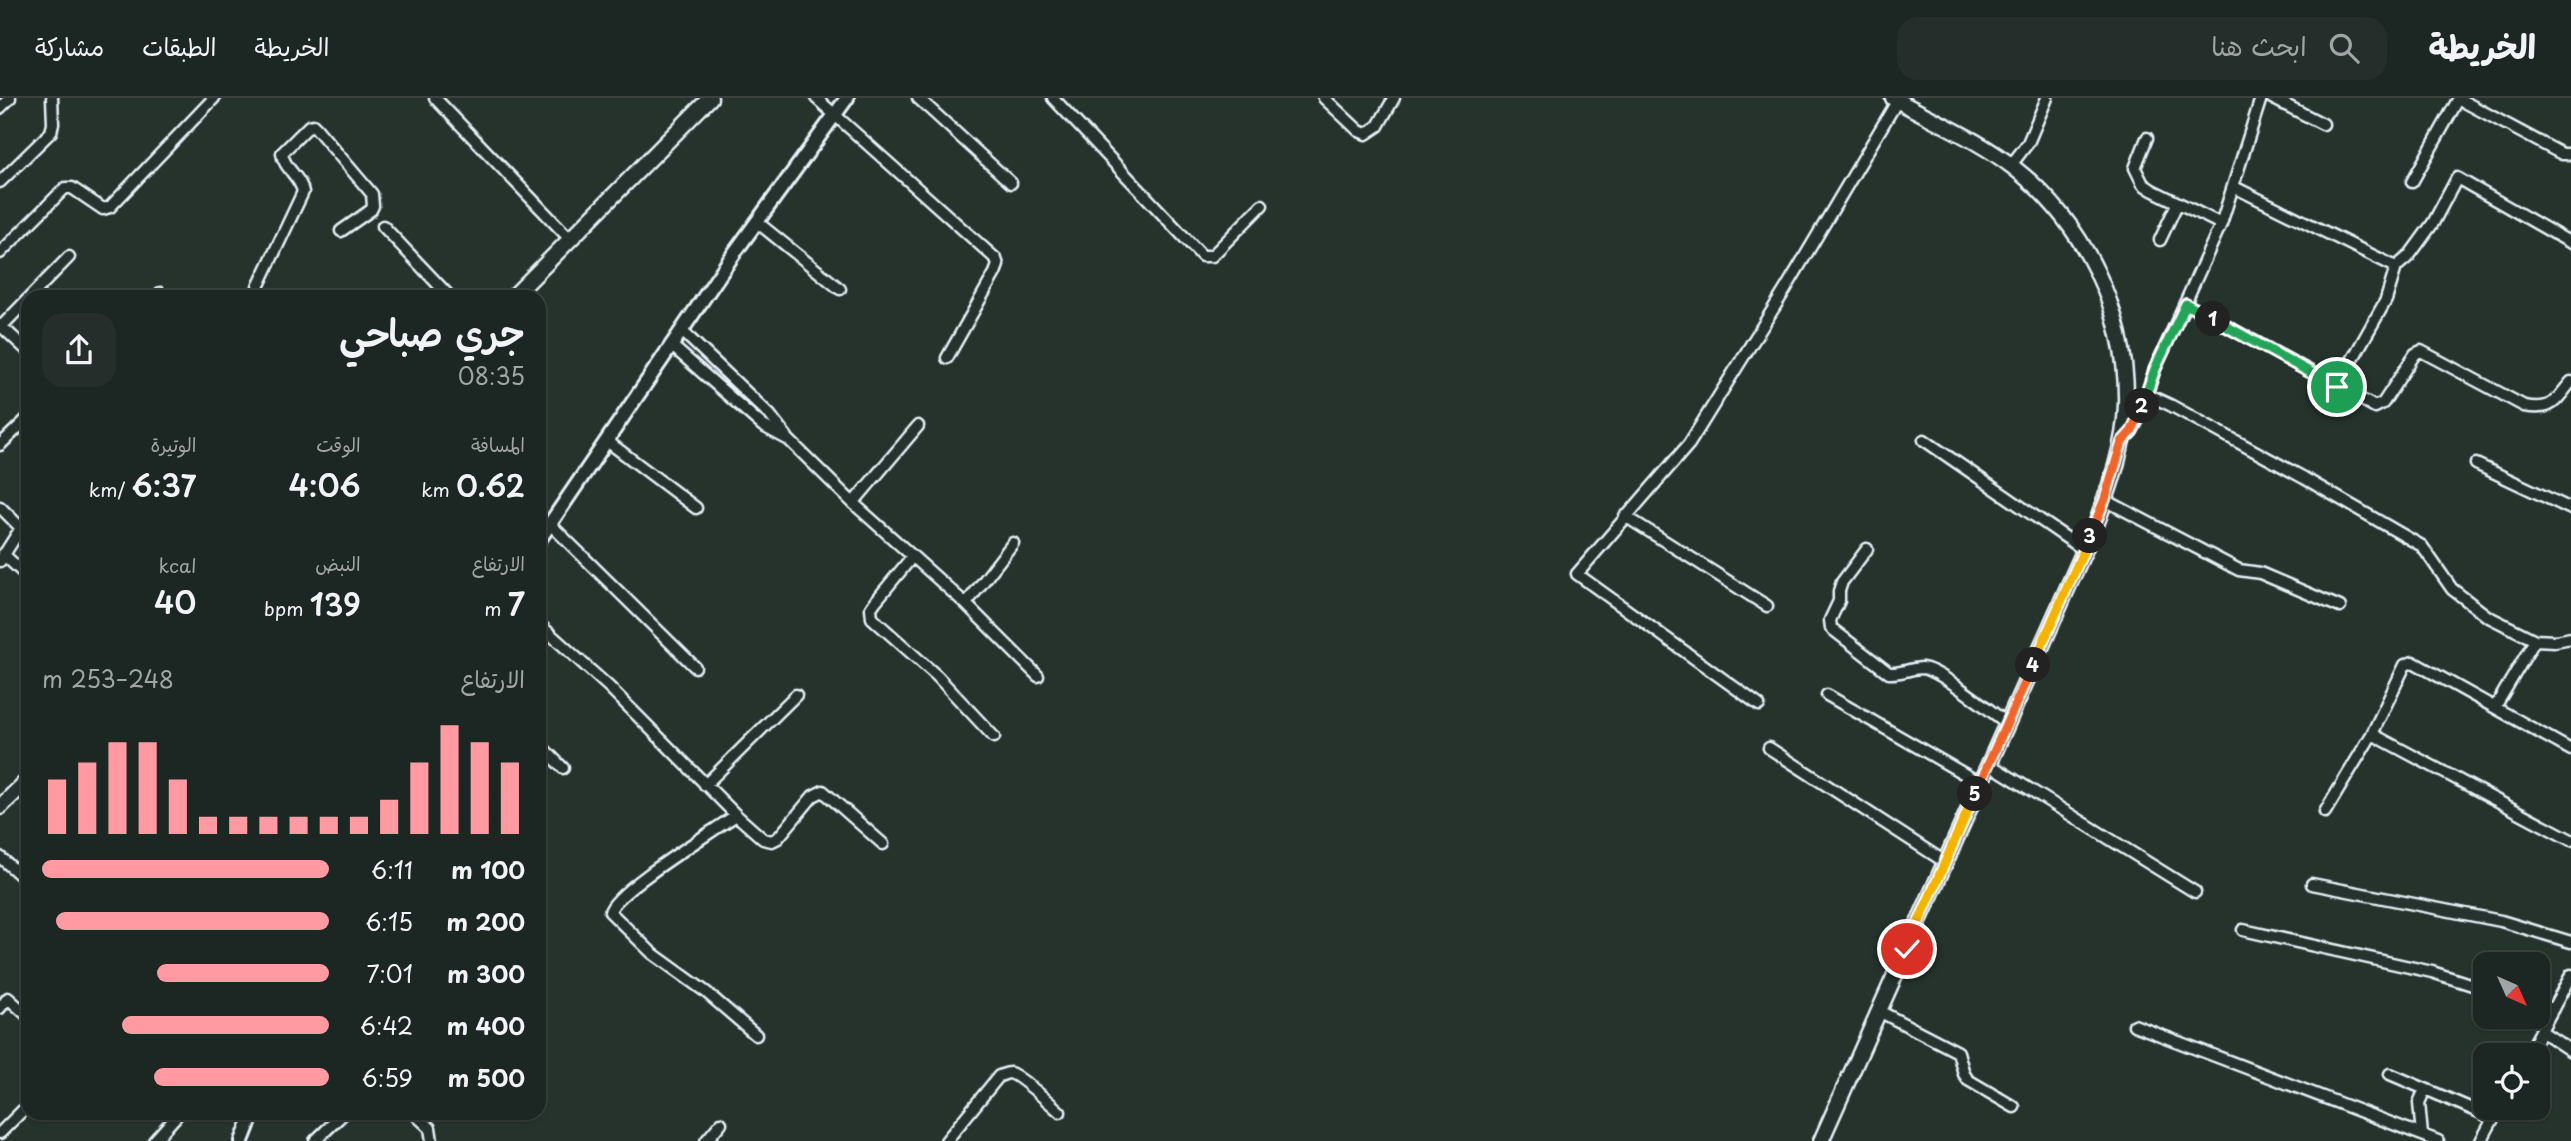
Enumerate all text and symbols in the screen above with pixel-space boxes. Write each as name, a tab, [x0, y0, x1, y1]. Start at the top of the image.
search box	[1897, 17, 2387, 80]
text: الخريطة	[2429, 20, 2536, 70]
text: ابحث هنا	[2211, 26, 2307, 65]
text: مشاركة	[35, 28, 104, 64]
text: الطبقات	[142, 28, 217, 64]
text: الخريطة	[255, 28, 329, 64]
icon: search	[2325, 29, 2363, 67]
pin: 1	[2196, 302, 2230, 336]
text: جري صباحي	[339, 303, 525, 360]
text: 1	[2208, 304, 2217, 332]
button: share	[42, 313, 116, 387]
pin	[2307, 357, 2367, 417]
text: 08:35	[458, 358, 525, 393]
icon: arrive	[2318, 368, 2356, 406]
pin: 2	[2124, 388, 2160, 424]
text: 2	[2135, 391, 2148, 419]
text: الوتيرة	[150, 430, 196, 458]
text: الوقت	[316, 430, 361, 458]
text: المسافة	[471, 430, 525, 458]
text: 6:37	[131, 462, 196, 507]
text: 4:06	[288, 462, 361, 507]
text: 0.62	[456, 462, 525, 507]
text: /km	[89, 475, 131, 503]
text: km	[421, 475, 456, 503]
pin: 3	[2072, 518, 2108, 554]
text: 3	[2083, 521, 2096, 549]
text: النبض	[315, 549, 361, 577]
text: الارتفاع	[472, 549, 525, 577]
text: kcal	[158, 551, 196, 579]
text: 40	[154, 579, 196, 624]
text: 139	[310, 581, 361, 626]
text: 7	[508, 581, 525, 626]
text: bpm	[264, 594, 310, 622]
text: m	[484, 594, 508, 622]
pin: 4	[2016, 648, 2050, 682]
text: 4	[2026, 650, 2039, 678]
text: 248–253 m	[42, 661, 174, 696]
text: الارتفاع	[461, 661, 525, 696]
pin: 5	[1958, 776, 1993, 812]
text: 5	[1968, 779, 1981, 807]
text: 6:11	[371, 852, 413, 887]
text: 100 m	[451, 852, 525, 887]
text: 6:15	[365, 904, 413, 939]
text: 200 m	[446, 904, 525, 939]
pin	[1877, 919, 1937, 979]
icon: check	[1888, 930, 1926, 968]
north arrow	[2473, 952, 2550, 1029]
map controls	[2473, 952, 2550, 1120]
text: 7:01	[367, 956, 413, 991]
text: 300 m	[447, 956, 525, 991]
text: 6:42	[360, 1008, 413, 1043]
text: 400 m	[447, 1008, 525, 1043]
button: locate	[2473, 1043, 2550, 1120]
text: 6:59	[362, 1060, 413, 1095]
text: 500 m	[448, 1060, 525, 1095]

